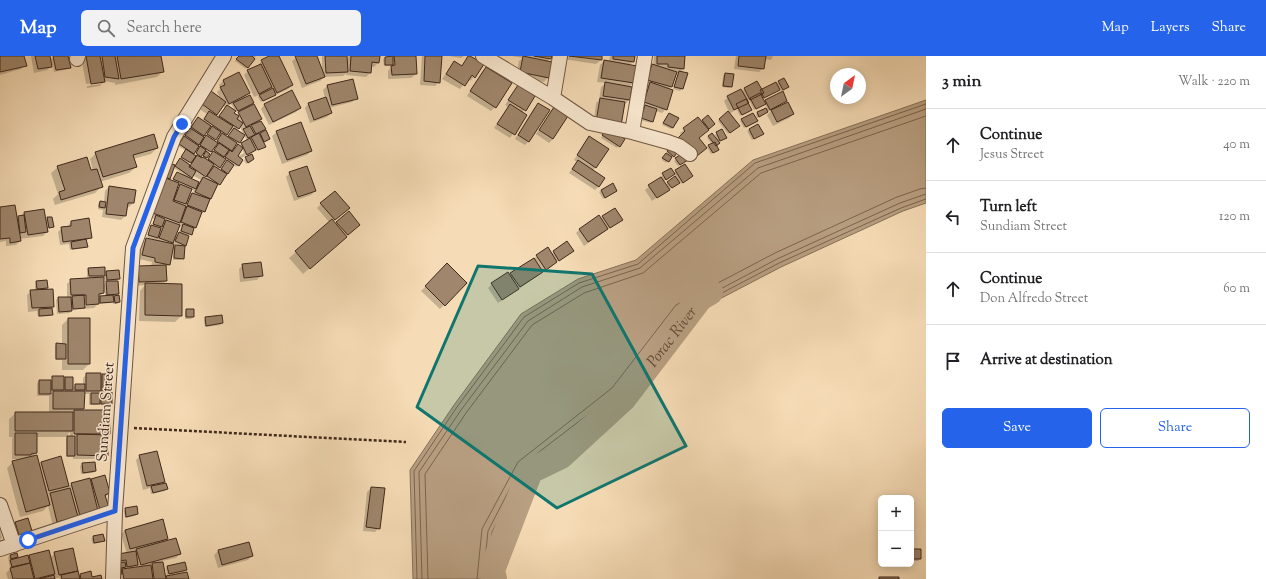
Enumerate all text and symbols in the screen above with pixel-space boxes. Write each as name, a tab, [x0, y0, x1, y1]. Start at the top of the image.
search box	[81, 10, 361, 46]
text: Map	[20, 15, 57, 42]
icon: search	[95, 17, 117, 39]
text: Search here	[127, 18, 202, 39]
text: Map	[1102, 18, 1129, 38]
text: Layers	[1151, 18, 1189, 38]
text: Share	[1211, 18, 1246, 38]
north arrow	[830, 68, 866, 104]
text: 3 min	[942, 70, 981, 94]
text: Walk · 220 m	[1178, 73, 1250, 91]
route end	[173, 115, 191, 133]
text: Continue	[980, 125, 1042, 146]
icon: ahead	[942, 134, 964, 156]
text: 40 m	[1223, 136, 1250, 154]
text: Jesus Street	[980, 146, 1044, 164]
text: Turn left	[980, 197, 1037, 218]
icon: left	[942, 206, 964, 228]
text: 120 m	[1219, 208, 1250, 226]
text: Sundiam Street	[980, 218, 1067, 236]
text: Continue	[980, 269, 1042, 290]
icon: ahead	[942, 278, 964, 300]
text: 60 m	[1223, 280, 1250, 298]
text: Don Alfredo Street	[980, 290, 1088, 308]
water label: Porac River	[642, 302, 704, 373]
icon: arrive	[942, 350, 964, 372]
text: Arrive at destination	[980, 350, 1113, 371]
street label: Sundiam Street	[93, 361, 120, 463]
button: Save	[942, 408, 1092, 448]
button: Share	[1100, 408, 1250, 448]
map controls	[878, 495, 914, 567]
button: +	[878, 495, 914, 531]
route start	[19, 531, 37, 549]
button: −	[878, 531, 914, 567]

